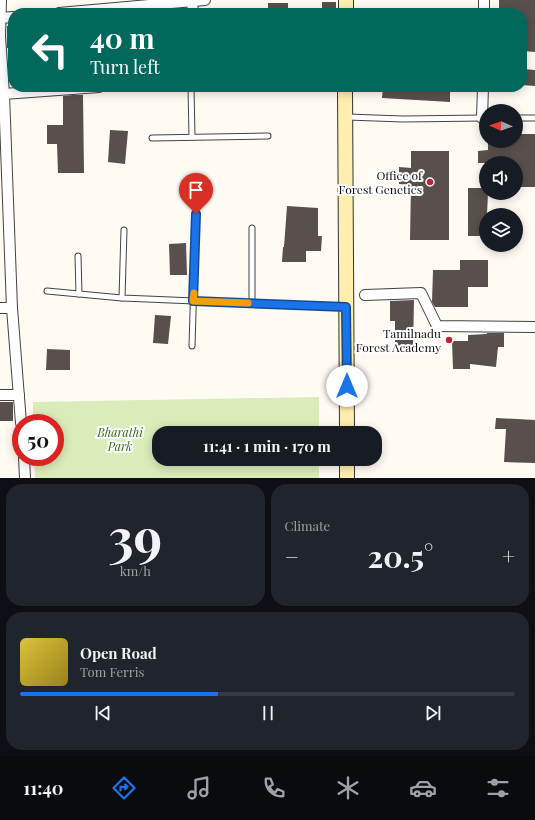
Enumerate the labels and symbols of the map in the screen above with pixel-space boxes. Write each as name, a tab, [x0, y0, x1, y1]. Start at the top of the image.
north arrow	[479, 104, 523, 148]
place label: Office of Forest Genetics	[339, 167, 423, 197]
pin	[179, 173, 213, 214]
marker: Office of Forest Genetics	[425, 177, 435, 187]
place label: Tamilnadu Forest Academy	[356, 325, 441, 355]
marker: Tamilnadu Forest Academy	[444, 335, 454, 345]
position arrow	[326, 365, 368, 407]
speed limit sign: 50	[12, 414, 64, 466]
park label: Bharathi Park	[96, 424, 143, 454]

